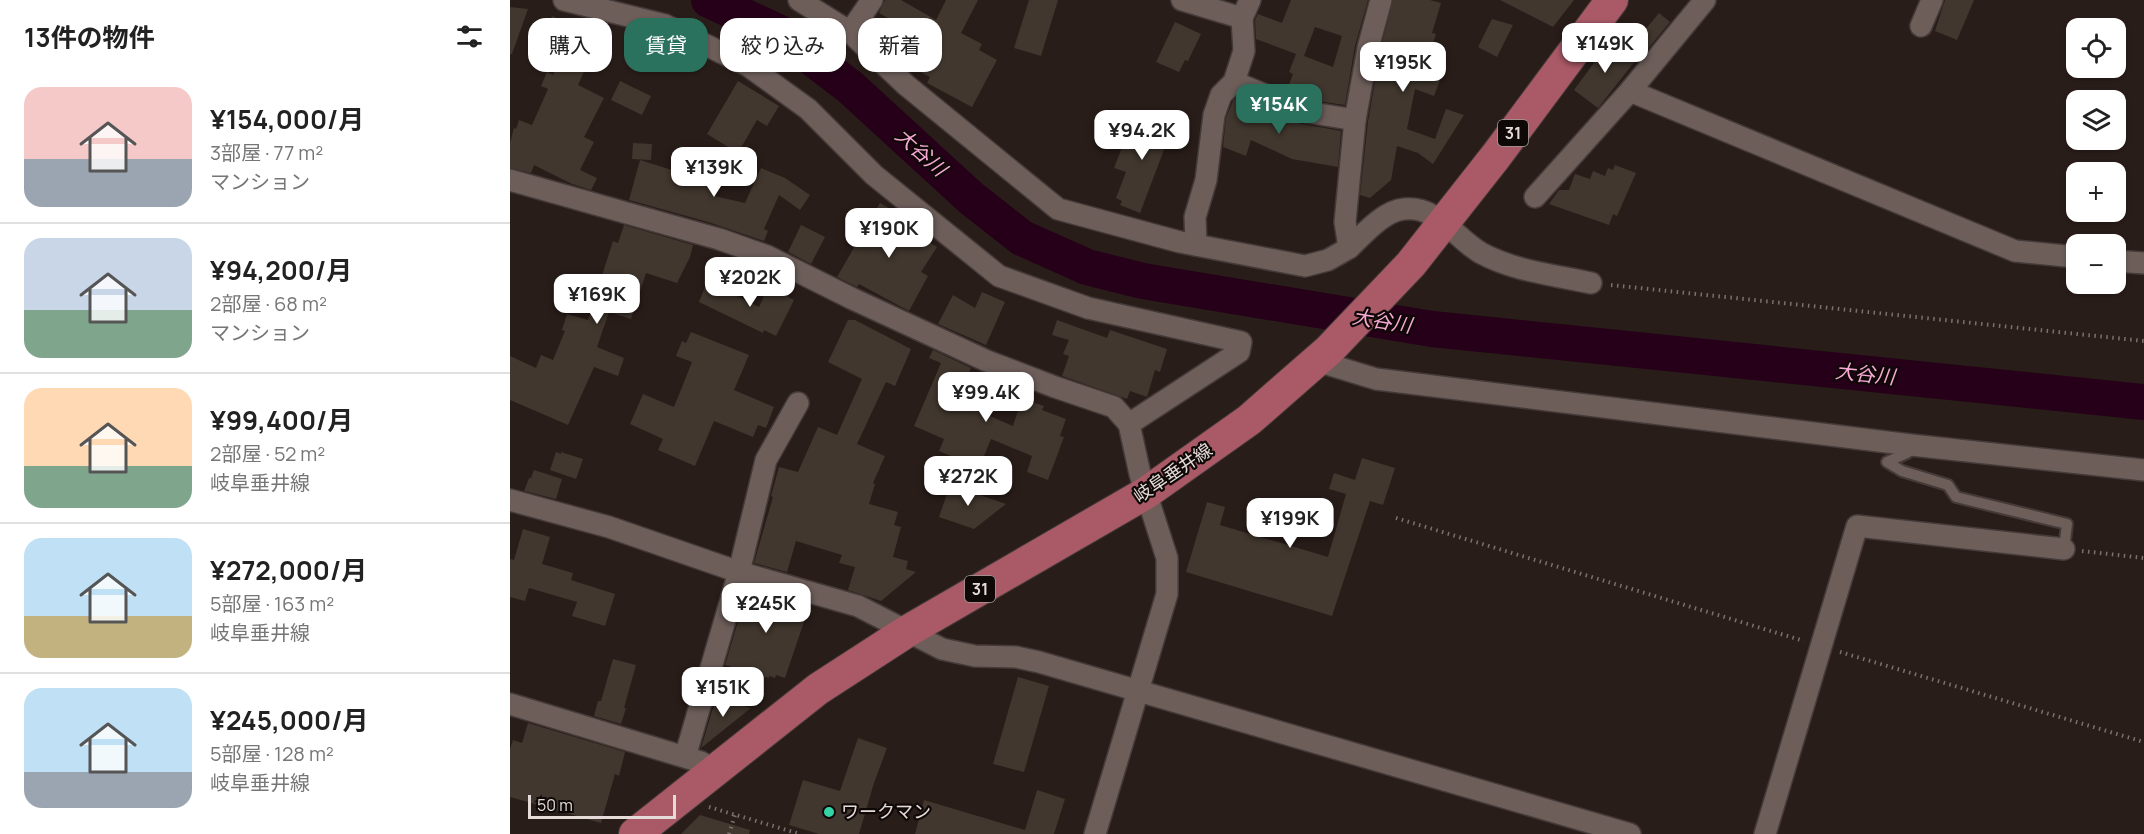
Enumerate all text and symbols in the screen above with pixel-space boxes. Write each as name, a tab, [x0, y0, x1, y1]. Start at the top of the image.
chip: 購入	[528, 18, 612, 72]
chip: 賃貸	[624, 18, 708, 72]
chip: 絞り込み	[720, 18, 846, 72]
chip: 新着	[858, 18, 942, 72]
map controls	[2066, 18, 2126, 294]
button: locate	[2066, 18, 2126, 78]
text: 13件の物件	[24, 19, 155, 55]
icon: filters	[453, 20, 486, 53]
pin: ¥149K	[1563, 23, 1647, 74]
text: ¥149K	[1576, 29, 1634, 56]
pin: ¥195K	[1361, 42, 1445, 93]
text: ¥195K	[1374, 48, 1432, 75]
pin: ¥154K	[1237, 84, 1321, 135]
text: ¥154K	[1250, 90, 1308, 117]
button: layers	[2066, 90, 2126, 150]
text: ¥154,000/月	[210, 101, 364, 137]
pin: ¥94.2K	[1093, 110, 1191, 161]
icon: home	[72, 111, 144, 183]
text: ¥94.2K	[1108, 116, 1176, 143]
road number: 31	[1498, 120, 1528, 146]
water label: 大谷川	[890, 122, 954, 183]
text: 3部屋 · 77 m²	[210, 139, 323, 166]
pin: ¥139K	[672, 147, 756, 198]
text: ¥139K	[685, 153, 743, 180]
button: +	[2066, 162, 2126, 222]
text: マンション	[210, 168, 310, 195]
pin: ¥190K	[847, 208, 931, 259]
text: ¥190K	[859, 214, 919, 241]
button: −	[2066, 234, 2126, 294]
text: ¥94,200/月	[210, 252, 352, 288]
pin: ¥202K	[708, 257, 792, 308]
icon: home	[72, 262, 144, 334]
text: ¥202K	[719, 263, 781, 290]
pin: ¥169K	[555, 274, 639, 325]
text: ¥169K	[568, 280, 626, 307]
text: 2部屋 · 68 m²	[210, 290, 327, 317]
water label: 大谷川	[1350, 302, 1416, 339]
text: マンション	[210, 319, 310, 346]
water label: 大谷川	[1834, 357, 1898, 390]
pin: ¥99.4K	[937, 372, 1035, 423]
text: ¥99.4K	[952, 378, 1020, 405]
text: ¥99,400/月	[210, 402, 353, 438]
icon: home	[72, 412, 144, 484]
street label: 岐阜垂井線	[1128, 437, 1216, 507]
text: 2部屋 · 52 m²	[210, 440, 325, 467]
pin: ¥272K	[926, 456, 1010, 507]
text: ¥272K	[938, 462, 998, 489]
text: 岐阜垂井線	[210, 469, 310, 496]
pin: ¥199K	[1248, 498, 1332, 549]
text: ¥199K	[1261, 504, 1319, 531]
text: ¥272,000/月	[210, 552, 367, 588]
icon: home	[72, 562, 144, 634]
road number: 31	[965, 576, 995, 602]
pin: ¥245K	[724, 583, 808, 634]
text: ¥245K	[736, 589, 796, 616]
text: 5部屋 · 163 m²	[210, 590, 334, 617]
text: 岐阜垂井線	[210, 619, 310, 646]
pin: ¥151K	[681, 667, 765, 718]
text: ¥151K	[696, 673, 750, 700]
text: ¥245,000/月	[210, 702, 368, 738]
icon: home	[72, 712, 144, 784]
text: 5部屋 · 128 m²	[210, 740, 334, 767]
text: 岐阜垂井線	[210, 769, 310, 796]
scale bar	[528, 792, 676, 820]
text: 50 m	[537, 794, 573, 816]
place label: ワークマン	[841, 799, 931, 823]
marker: ワークマン	[822, 805, 836, 819]

